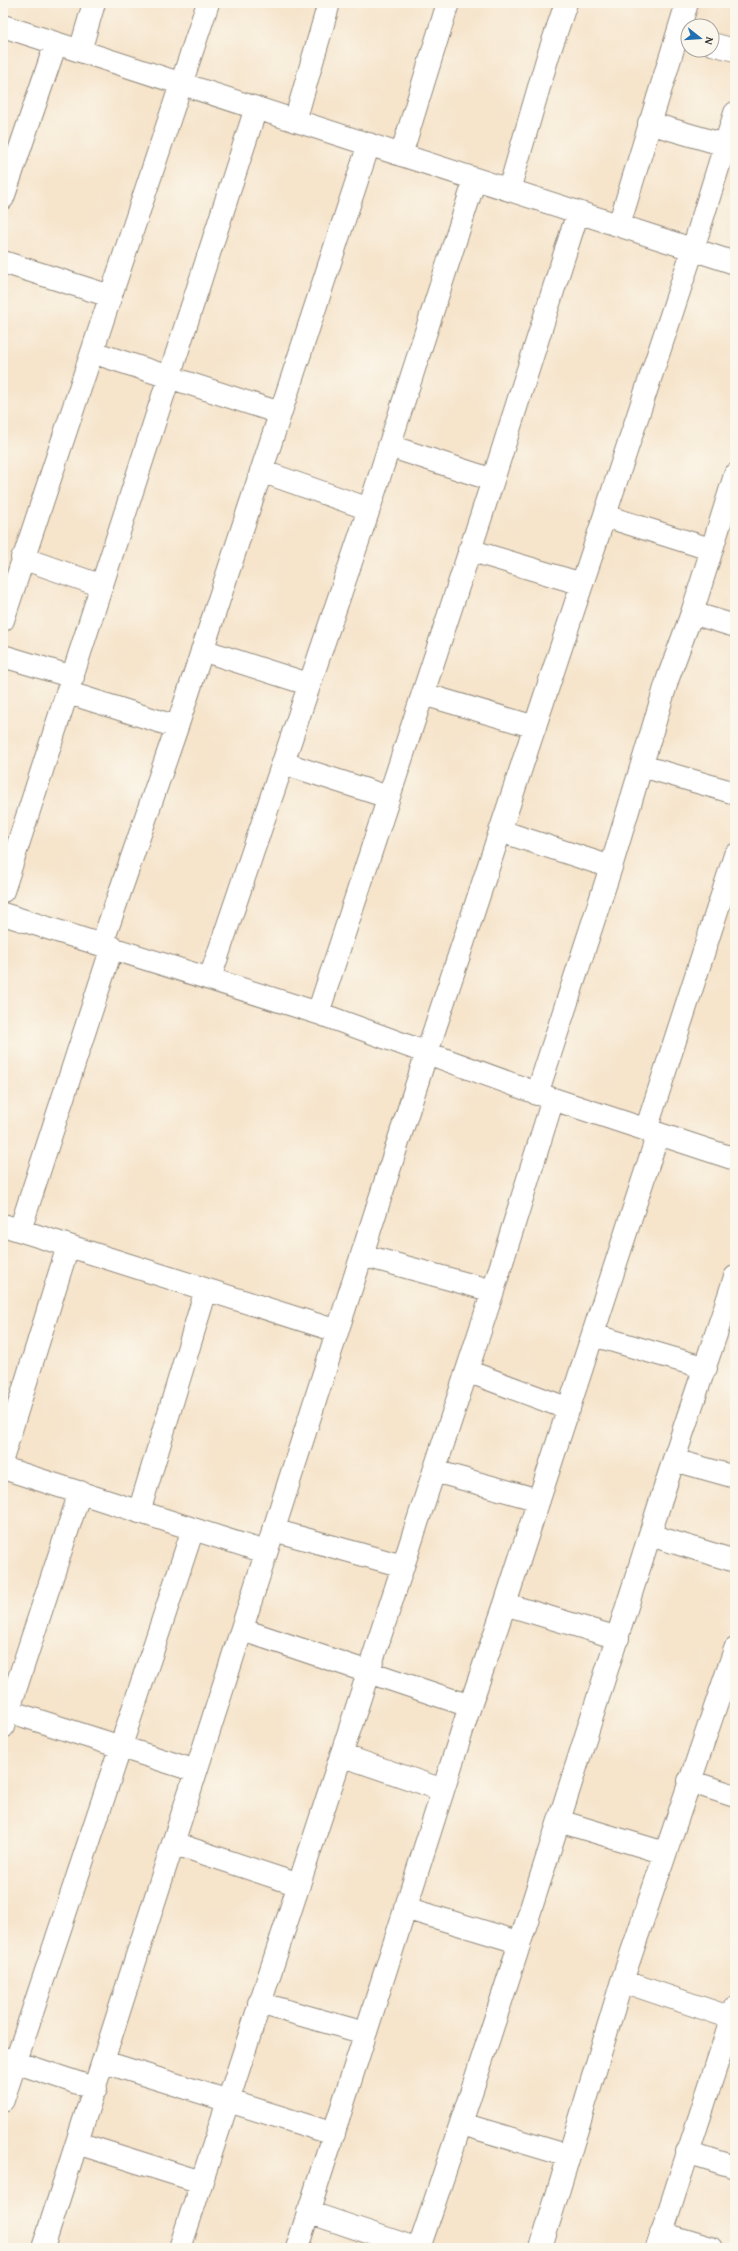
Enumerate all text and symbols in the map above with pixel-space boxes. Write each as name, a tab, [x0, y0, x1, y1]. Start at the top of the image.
north arrow	[680, 18, 720, 58]
text: N	[701, 35, 718, 47]

